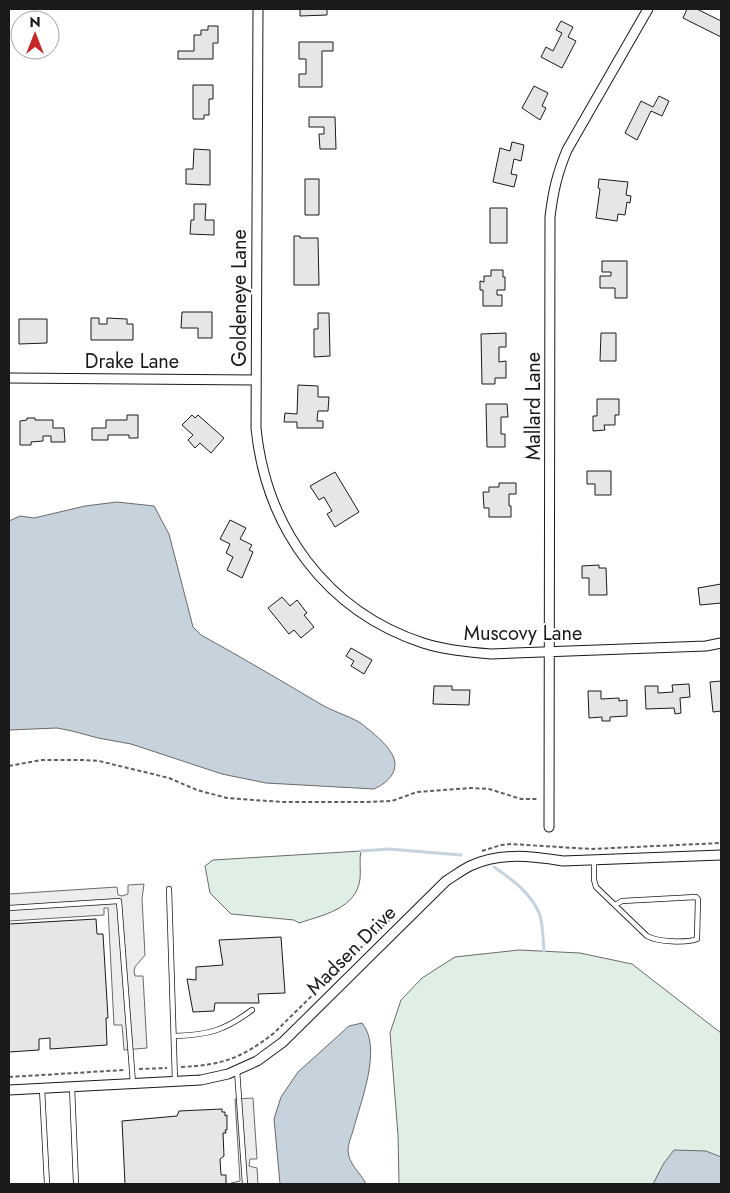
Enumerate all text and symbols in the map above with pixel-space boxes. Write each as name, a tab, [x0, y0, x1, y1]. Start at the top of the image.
north arrow	[10, 10, 60, 60]
text: N	[29, 12, 41, 32]
street label: Goldeneye Lane	[225, 229, 254, 367]
street label: Drake Lane	[85, 347, 179, 376]
street label: Mallard Lane	[519, 352, 548, 460]
street label: Muscovy Lane	[464, 619, 582, 648]
street label: Madsen Drive	[300, 899, 403, 1002]

